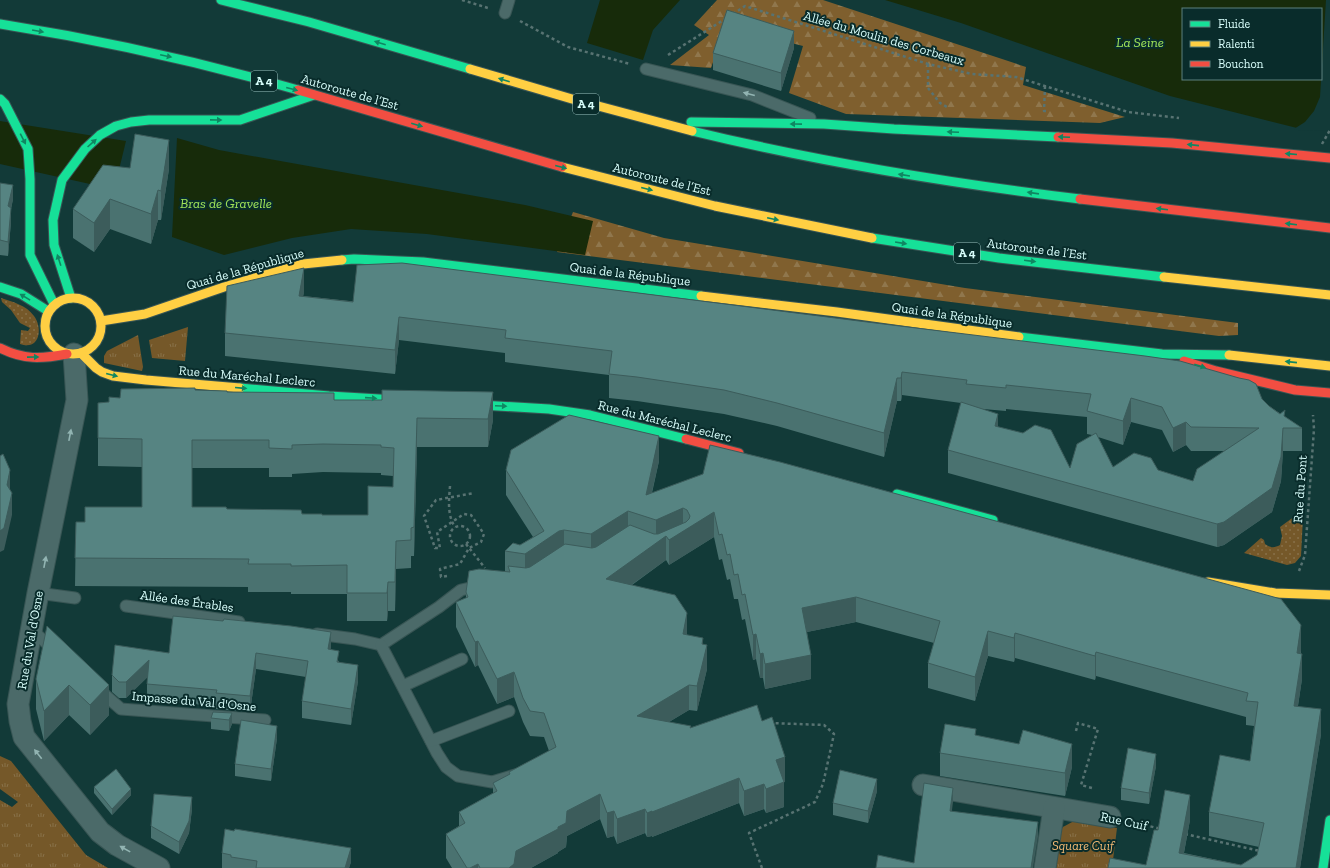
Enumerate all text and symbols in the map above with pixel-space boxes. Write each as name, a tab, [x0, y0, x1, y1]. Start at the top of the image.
street label: Allée du Moulin des Corbeaux	[802, 8, 966, 68]
legend	[1182, 8, 1322, 80]
text: Fluide	[1218, 17, 1251, 31]
one-way arrow	[32, 28, 45, 34]
water label: La Seine	[1116, 34, 1164, 51]
text: Ralenti	[1218, 37, 1255, 51]
one-way arrow	[373, 40, 385, 46]
one-way arrow	[160, 53, 172, 59]
text: Bouchon	[1218, 57, 1264, 71]
road number: A 4	[251, 71, 277, 91]
street label: Autoroute de l’Est	[300, 71, 401, 113]
one-way arrow	[498, 77, 510, 83]
one-way arrow	[286, 86, 298, 92]
one-way arrow	[742, 91, 754, 97]
road number: A 4	[573, 94, 599, 114]
one-way arrow	[210, 117, 223, 123]
one-way arrow	[789, 121, 802, 127]
one-way arrow	[411, 122, 423, 128]
one-way arrow	[946, 129, 959, 135]
one-way arrow	[19, 134, 26, 145]
one-way arrow	[1058, 134, 1070, 141]
one-way arrow	[86, 138, 97, 147]
one-way arrow	[1187, 142, 1199, 148]
one-way arrow	[1285, 151, 1297, 158]
street label: Autoroute de l’Est	[611, 160, 713, 198]
one-way arrow	[554, 164, 567, 170]
one-way arrow	[898, 172, 910, 178]
one-way arrow	[641, 186, 653, 192]
one-way arrow	[1027, 190, 1039, 196]
water label: Bras de Gravelle	[180, 195, 272, 212]
one-way arrow	[1156, 206, 1168, 212]
one-way arrow	[767, 216, 780, 222]
one-way arrow	[1285, 221, 1297, 227]
street label: Autoroute de l’Est	[986, 235, 1088, 263]
one-way arrow	[895, 240, 907, 246]
road number: A 4	[954, 243, 980, 263]
street label: Quai de la République	[185, 245, 305, 293]
one-way arrow	[56, 254, 62, 266]
one-way arrow	[1024, 258, 1036, 264]
street label: Quai de la République	[569, 259, 691, 289]
one-way arrow	[19, 294, 31, 301]
street label: Quai de la République	[891, 299, 1013, 331]
one-way arrow	[27, 354, 39, 361]
one-way arrow	[1285, 358, 1297, 365]
street label: Rue du Maréchal Leclerc	[178, 363, 316, 389]
one-way arrow	[1194, 363, 1206, 369]
one-way arrow	[106, 372, 119, 378]
one-way arrow	[235, 385, 248, 392]
one-way arrow	[365, 395, 378, 401]
street label: Rue du Maréchal Leclerc	[597, 397, 733, 445]
one-way arrow	[495, 403, 508, 409]
one-way arrow	[67, 428, 73, 441]
street label: Rue du Pont	[1290, 454, 1310, 523]
one-way arrow	[42, 556, 48, 568]
street label: Allée des Érables	[139, 587, 235, 615]
street label: Rue du Val d'Osne	[14, 590, 46, 690]
street label: Impasse du Val d'Osne	[131, 688, 257, 714]
one-way arrow	[34, 749, 43, 760]
street label: Rue Cuif	[1099, 809, 1150, 833]
park label: Square Cuif	[1052, 838, 1116, 853]
one-way arrow	[119, 846, 131, 853]

